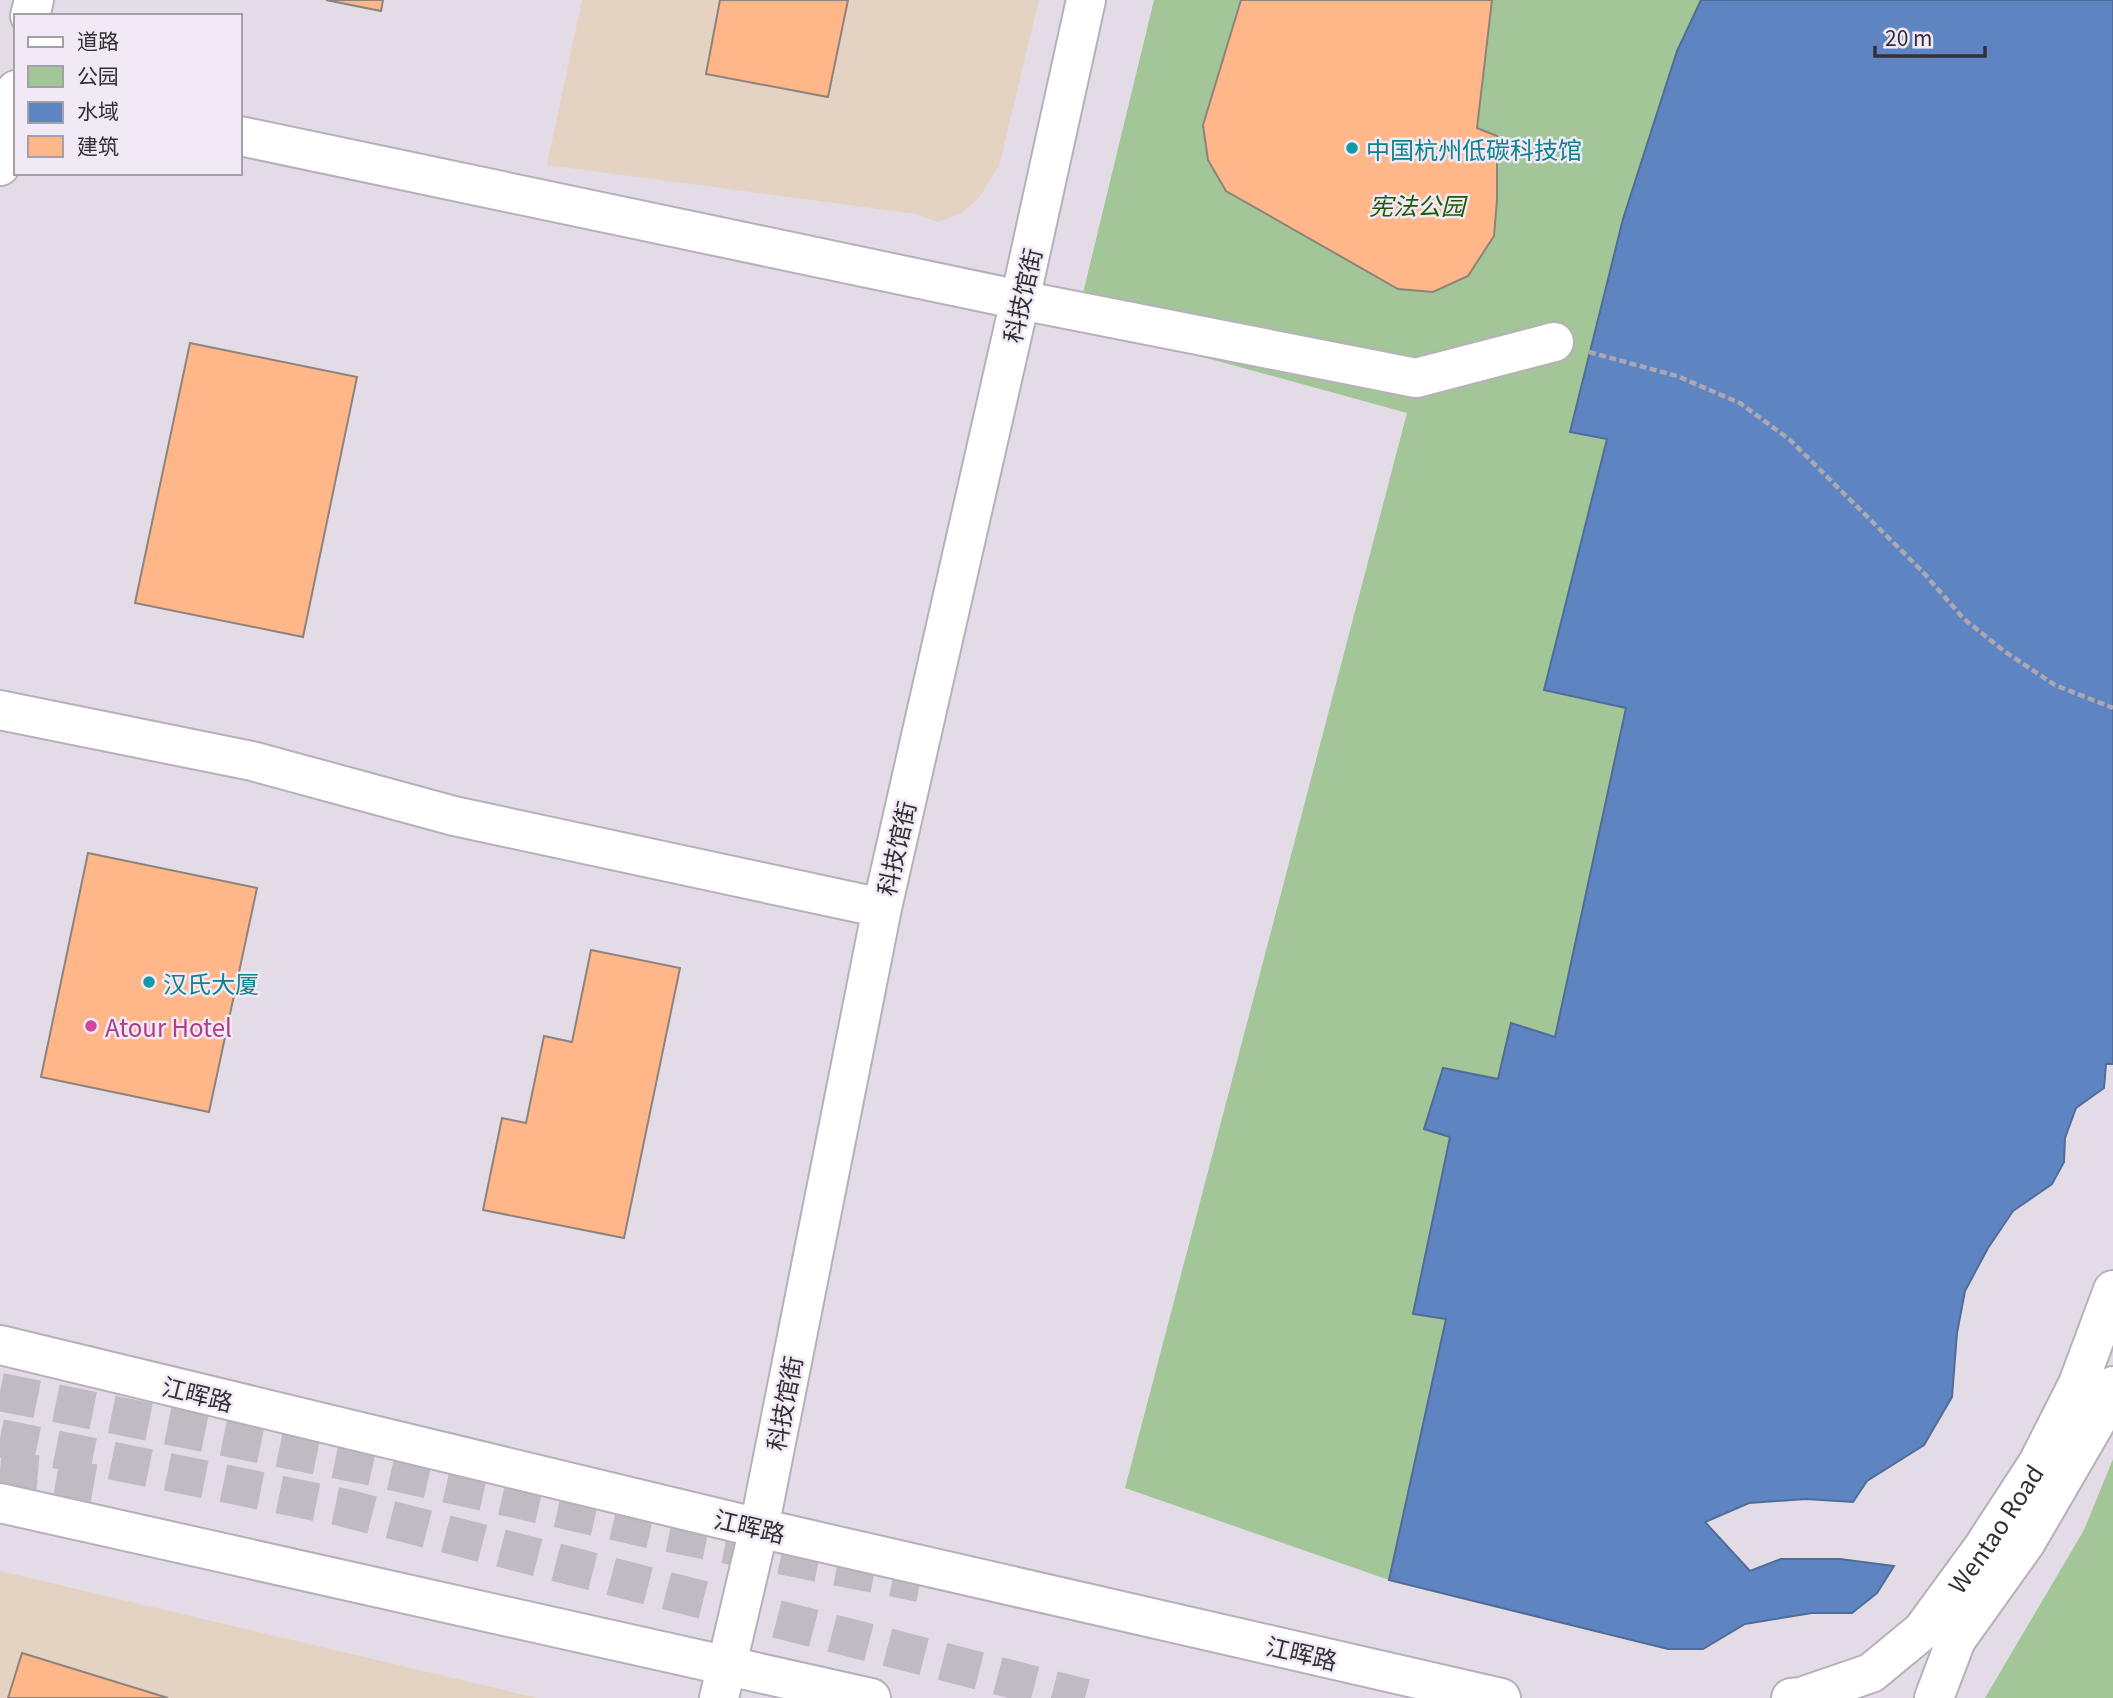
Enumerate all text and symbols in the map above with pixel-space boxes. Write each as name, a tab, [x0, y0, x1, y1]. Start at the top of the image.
legend	[14, 14, 242, 175]
scale bar	[1875, 14, 1985, 58]
text: 20 m	[1885, 22, 1932, 52]
text: 道路	[77, 25, 119, 55]
text: 公园	[77, 60, 119, 90]
text: 水域	[77, 95, 119, 125]
text: 建筑	[77, 130, 119, 160]
place label: 中国杭州低碳科技馆	[1366, 131, 1582, 166]
marker: 中国杭州低碳科技馆	[1344, 140, 1360, 156]
park label: 宪法公园	[1369, 187, 1468, 222]
street label: 科技馆街	[993, 244, 1049, 346]
street label: 科技馆街	[867, 797, 923, 899]
place label: 汉氏大厦	[163, 965, 259, 1000]
marker: 汉氏大厦	[141, 974, 157, 990]
place label: Atour Hotel	[105, 1009, 232, 1044]
marker: Atour Hotel	[83, 1018, 99, 1034]
street label: 科技馆街	[757, 1353, 809, 1453]
street label: 江晖路	[159, 1367, 237, 1419]
street label: Wentao Road	[1938, 1457, 2050, 1600]
street label: 江晖路	[711, 1500, 789, 1550]
street label: 江晖路	[1263, 1627, 1341, 1677]

